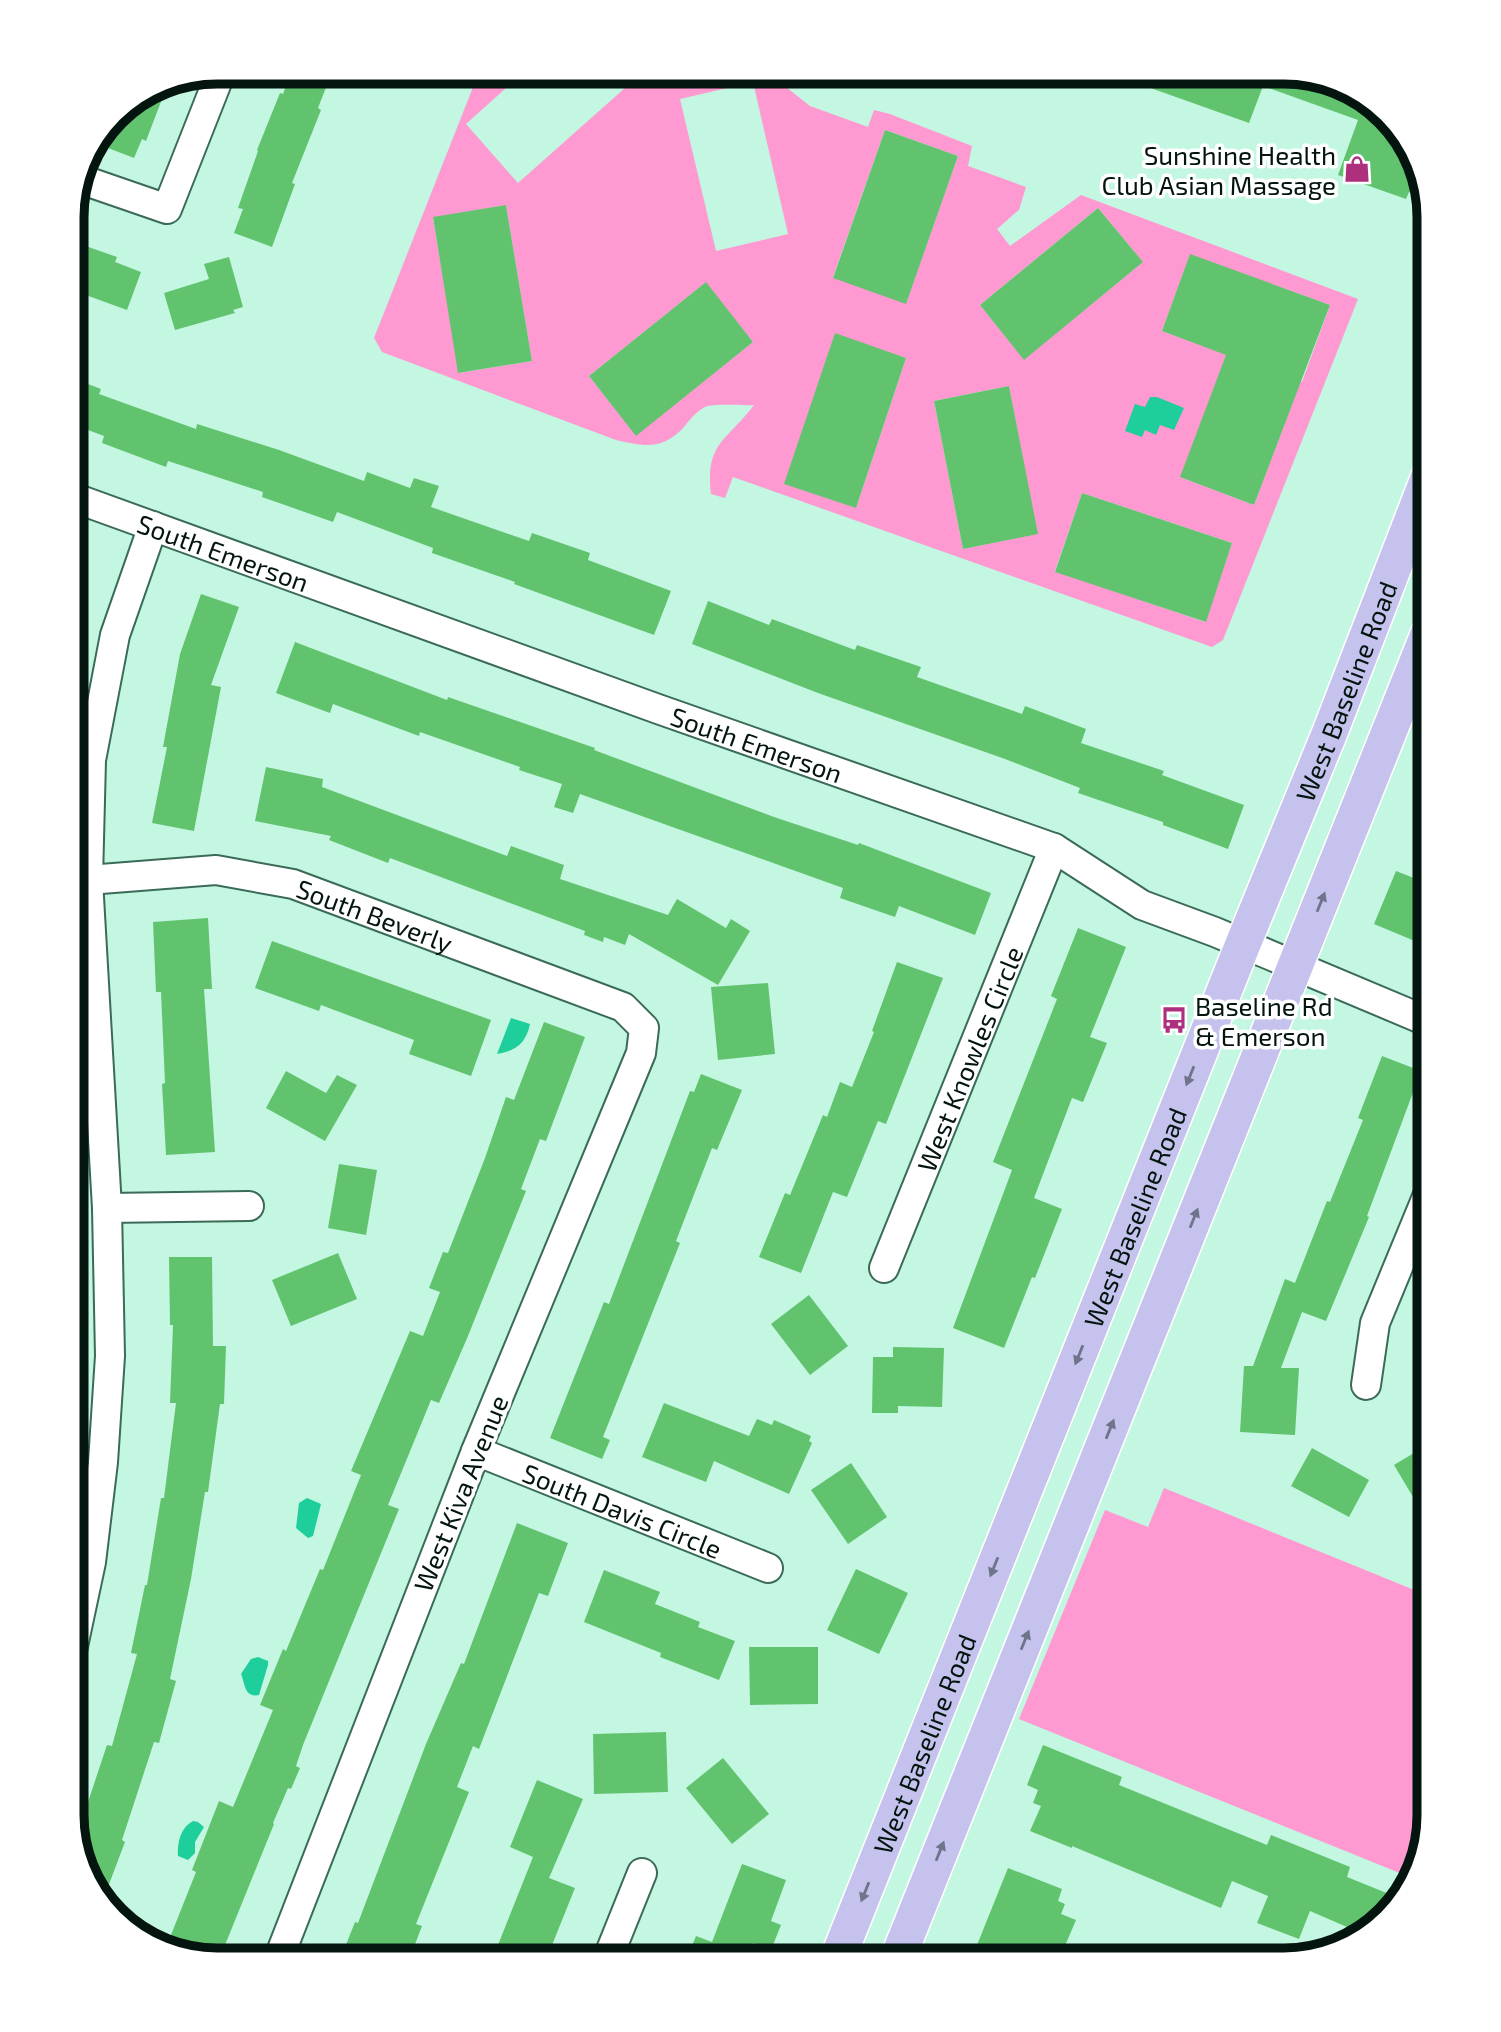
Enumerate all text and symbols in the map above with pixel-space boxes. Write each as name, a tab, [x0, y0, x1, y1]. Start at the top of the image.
place label: Sunshine Health Club Asian Massage	[1102, 139, 1336, 200]
shop icon: Sunshine Health Club Asian Massage	[1342, 154, 1372, 184]
street label: South Emerson	[134, 507, 313, 597]
street label: West Baseline Road	[1288, 577, 1402, 806]
street label: South Emerson	[667, 699, 847, 788]
street label: South Beverly	[293, 871, 457, 958]
one-way arrow	[1315, 892, 1326, 913]
street label: West Knowles Circle	[909, 941, 1028, 1176]
place label: Baseline Rd & Emerson	[1195, 990, 1333, 1051]
bus stop icon: Baseline Rd & Emerson	[1159, 1005, 1189, 1035]
one-way arrow	[1185, 1065, 1196, 1086]
street label: West Baseline Road	[1076, 1103, 1192, 1331]
one-way arrow	[1189, 1207, 1200, 1228]
one-way arrow	[1073, 1345, 1084, 1366]
street label: West Kiva Avenue	[406, 1390, 514, 1596]
one-way arrow	[1104, 1418, 1115, 1439]
street label: South Davis Circle	[519, 1456, 727, 1564]
one-way arrow	[989, 1556, 1000, 1577]
street label: West Baseline Road	[866, 1629, 981, 1858]
one-way arrow	[1019, 1629, 1030, 1650]
one-way arrow	[935, 1841, 946, 1862]
one-way arrow	[859, 1881, 870, 1902]

